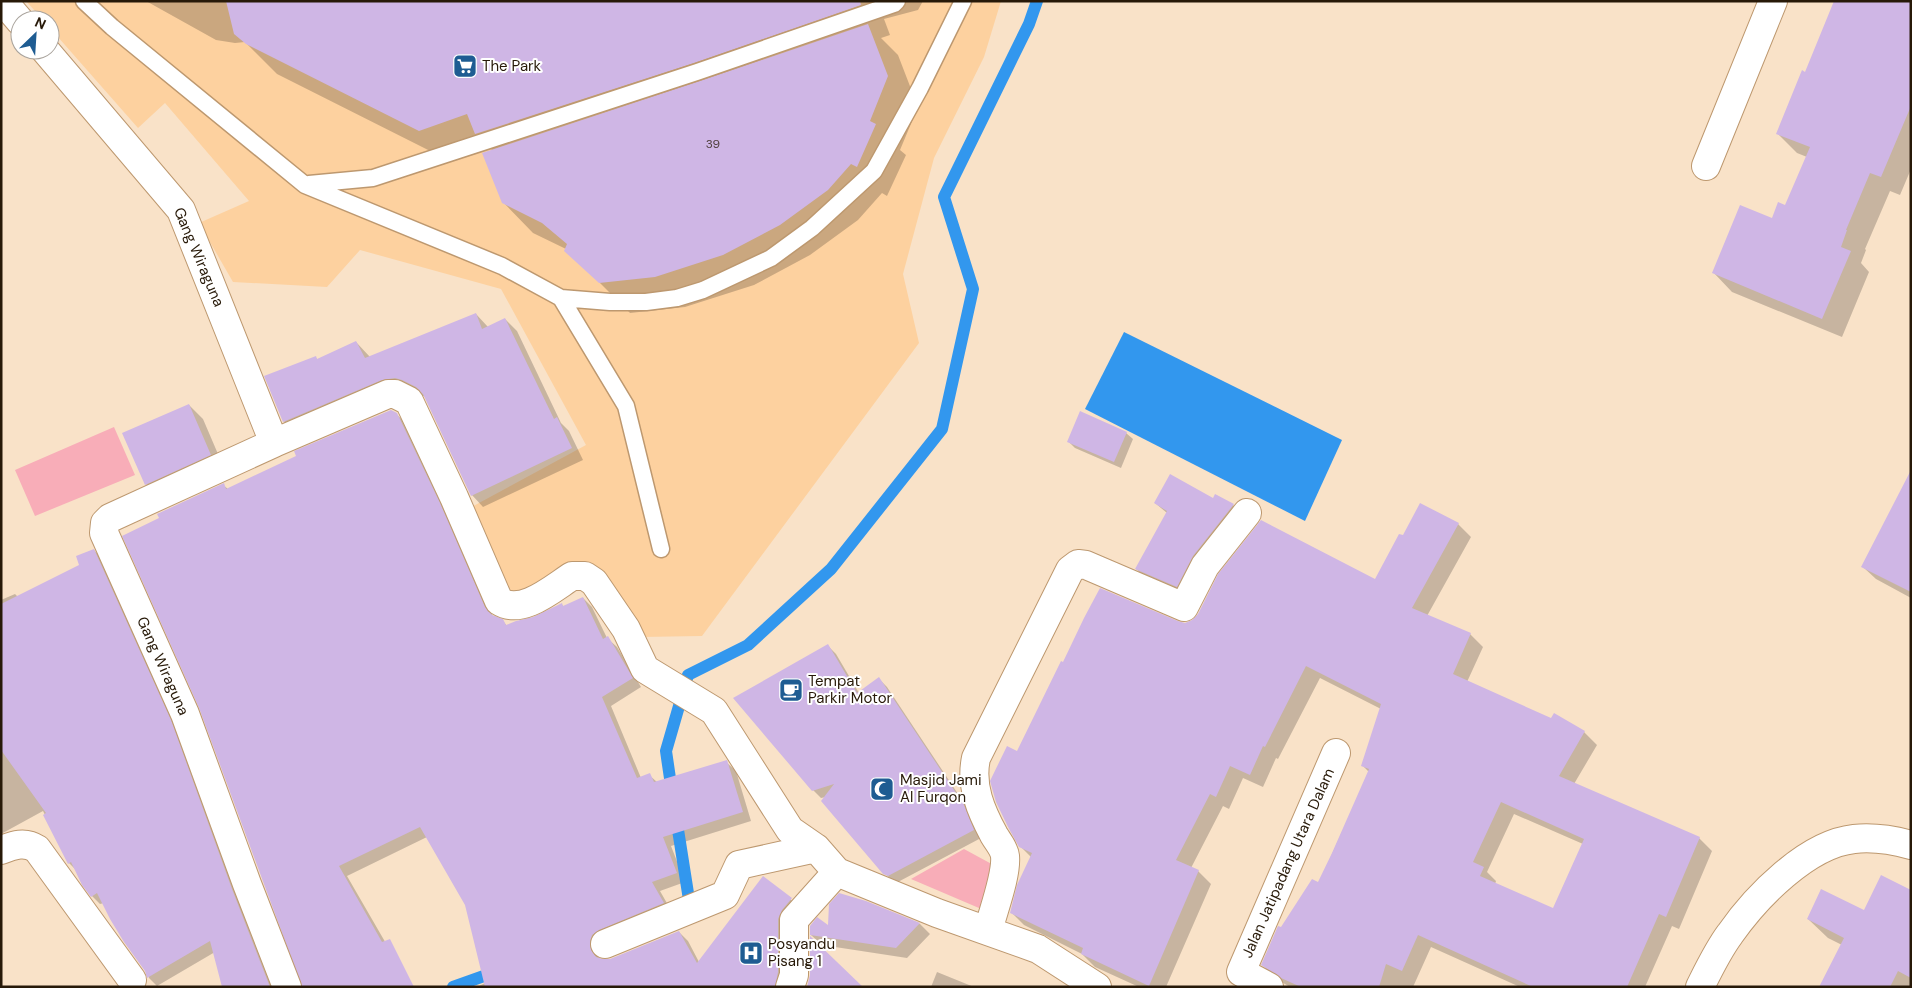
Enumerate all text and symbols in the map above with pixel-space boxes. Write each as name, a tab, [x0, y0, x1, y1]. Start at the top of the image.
north arrow	[10, 10, 60, 60]
text: N	[32, 13, 49, 34]
supermarket icon: The Park	[452, 53, 478, 79]
place label: The Park	[482, 56, 542, 76]
house number: 39	[706, 136, 720, 152]
street label: Gang Wiraguna	[169, 204, 229, 310]
street label: Gang Wiraguna	[132, 613, 194, 719]
place label: Tempat Parkir Motor	[808, 671, 893, 708]
cafe icon: Tempat Parkir Motor	[778, 677, 804, 703]
street label: Jalan Jatipadang Utara Dalam	[1237, 765, 1339, 961]
place label: Masjid Jami Al Furqon	[900, 770, 982, 807]
mosque icon: Masjid Jami Al Furqon	[869, 776, 895, 802]
place label: Posyandu Pisang 1	[768, 934, 835, 971]
hospital icon: Posyandu Pisang 1	[738, 940, 764, 966]

